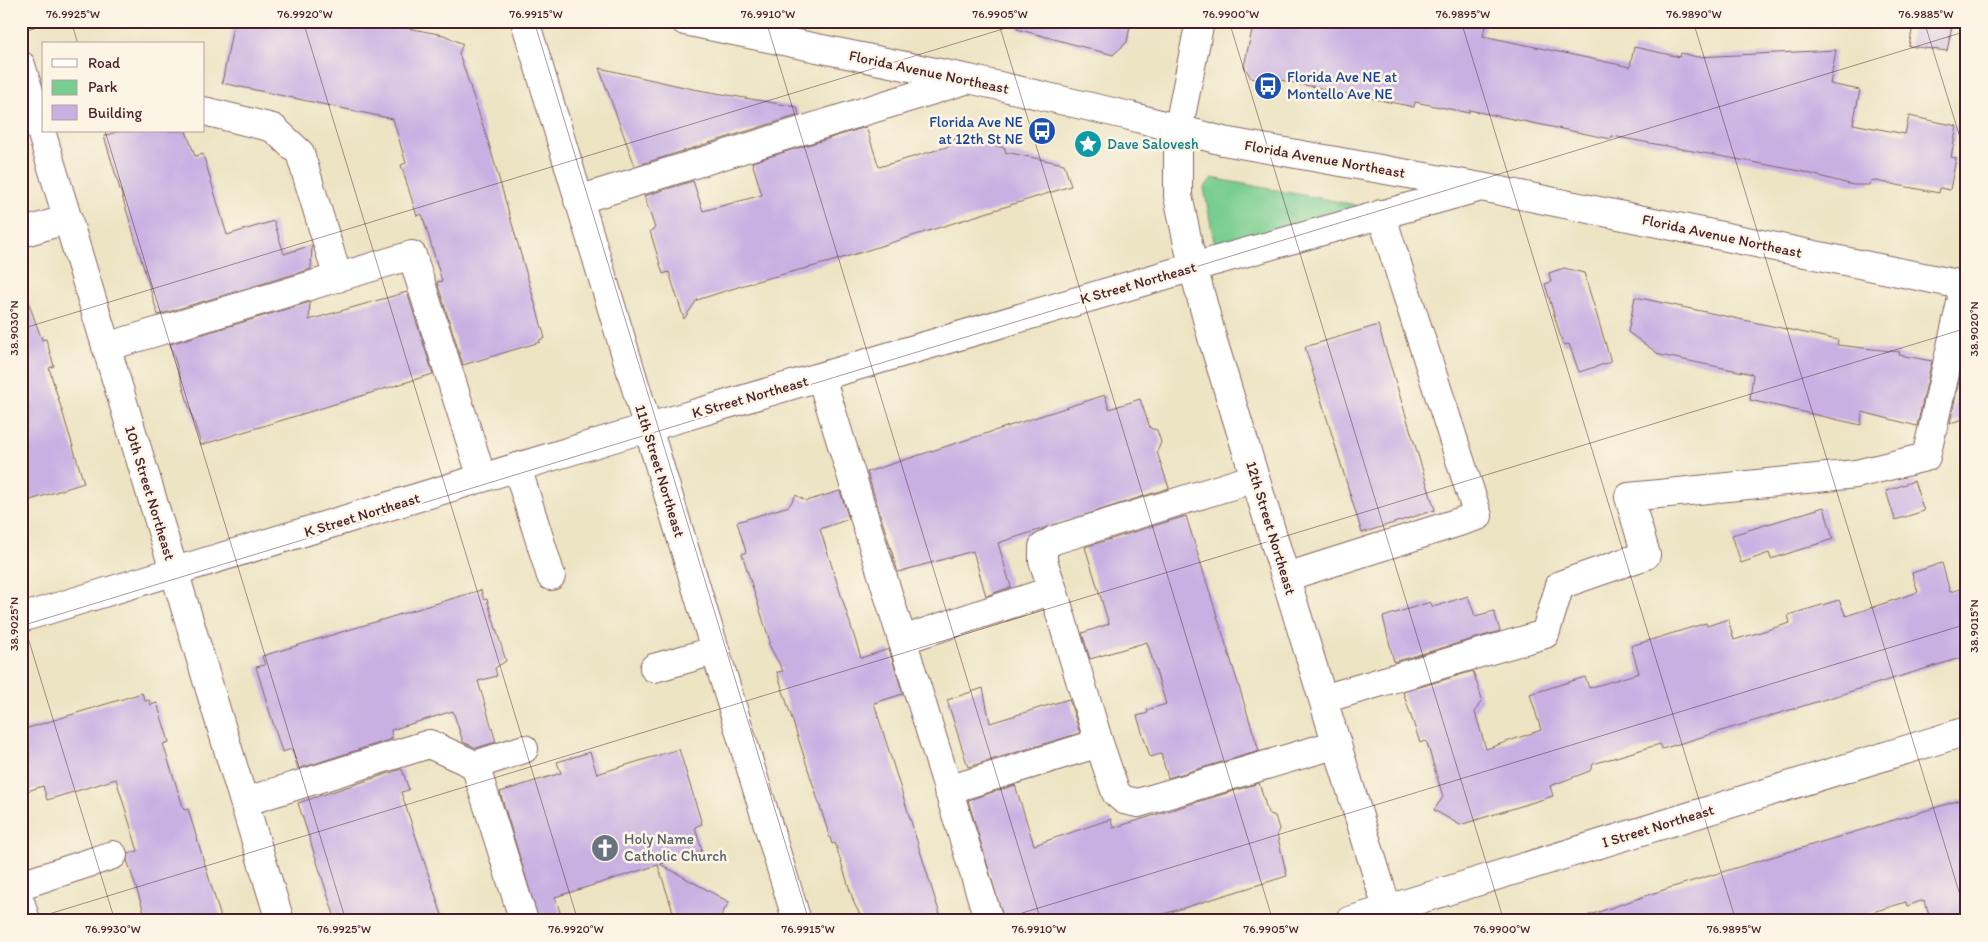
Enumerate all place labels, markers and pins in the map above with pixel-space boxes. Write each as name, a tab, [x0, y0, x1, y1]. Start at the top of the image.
place label: Florida Ave NE at Montello Ave NE	[1287, 68, 1398, 103]
bus stop icon: Florida Ave NE at Montello Ave NE	[1253, 71, 1283, 101]
place label: Florida Ave NE at 12th St NE	[929, 113, 1023, 148]
bus stop icon: Florida Ave NE at 12th St NE	[1027, 116, 1057, 146]
place icon: Dave Salovesh	[1073, 129, 1103, 159]
place label: Dave Salovesh	[1107, 135, 1199, 153]
place label: Holy Name Catholic Church	[624, 830, 727, 865]
church icon: Holy Name Catholic Church	[590, 833, 620, 863]

